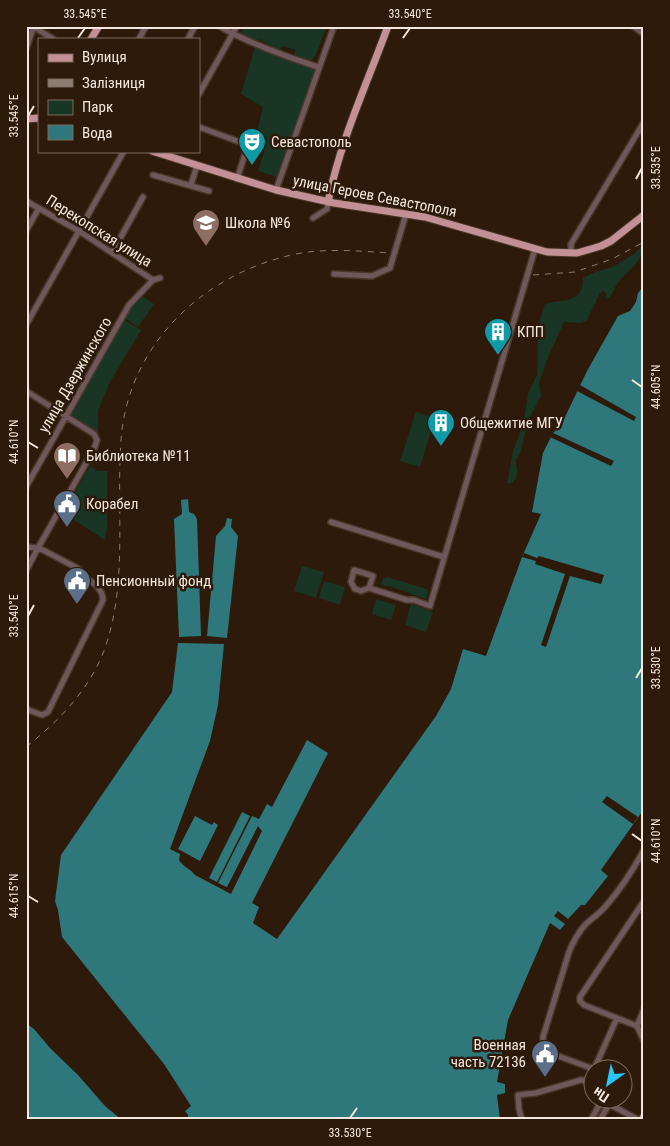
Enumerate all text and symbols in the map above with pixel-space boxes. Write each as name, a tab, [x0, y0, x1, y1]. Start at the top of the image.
text: 33.545°E	[63, 7, 107, 21]
text: 33.540°E	[388, 7, 432, 21]
legend	[38, 38, 200, 152]
text: Вулиця	[82, 48, 127, 66]
text: Залізниця	[82, 74, 145, 92]
text: 33.545°E	[7, 94, 21, 138]
text: Парк	[82, 98, 113, 116]
text: Вода	[82, 124, 112, 142]
theatre icon: Севастополь	[237, 127, 267, 166]
place label: Севастополь	[271, 133, 352, 151]
text: 33.535°E	[649, 146, 663, 190]
street label: улица Героев Севастополя	[292, 171, 458, 221]
street label: Перекопская улица	[43, 191, 155, 271]
school or university icon: Школа №6	[191, 208, 221, 247]
place label: Школа №6	[225, 214, 291, 232]
street label: улица Дзержинского	[35, 314, 115, 436]
building icon: КПП	[483, 317, 513, 356]
place label: КПП	[517, 323, 544, 341]
text: 44.605°N	[649, 365, 663, 409]
building icon: Общежитие МГУ	[426, 408, 456, 447]
place label: Общежитие МГУ	[460, 414, 563, 432]
text: 44.610°N	[7, 420, 21, 464]
library icon: Библиотека №11	[52, 441, 82, 480]
place label: Библиотека №11	[86, 447, 191, 465]
public building icon: Корабел	[52, 489, 82, 528]
place label: Корабел	[86, 495, 138, 513]
public building icon: Пенсионный фонд	[62, 566, 92, 605]
place label: Пенсионный фонд	[96, 572, 211, 590]
text: 33.540°E	[7, 594, 21, 638]
text: 33.530°E	[649, 646, 663, 690]
text: 44.610°N	[649, 819, 663, 863]
text: 44.615°N	[7, 874, 21, 918]
place label: Военная часть 72136	[451, 1036, 526, 1071]
public building icon: Военная часть 72136	[530, 1039, 560, 1078]
north arrow	[582, 1058, 632, 1108]
text: Пн	[590, 1084, 612, 1106]
text: 33.530°E	[328, 1126, 372, 1140]

